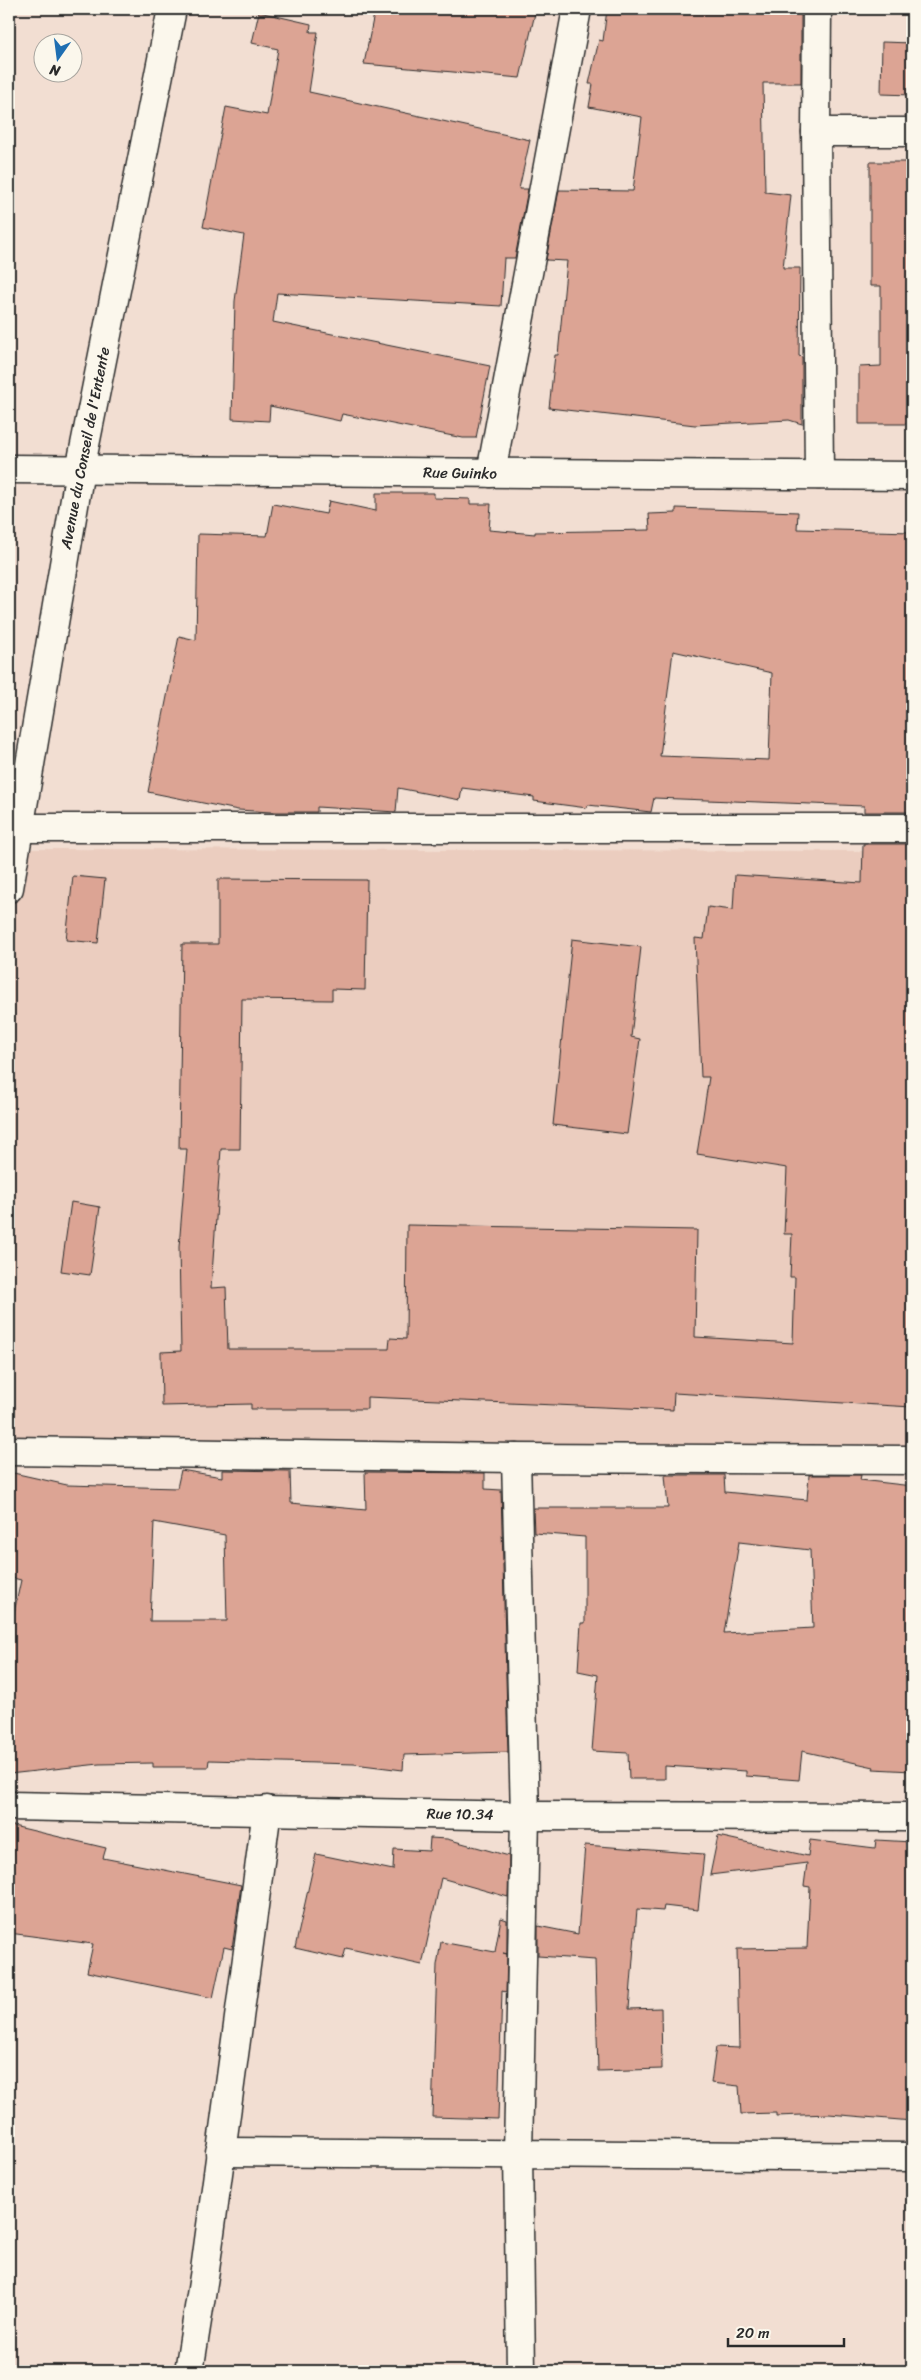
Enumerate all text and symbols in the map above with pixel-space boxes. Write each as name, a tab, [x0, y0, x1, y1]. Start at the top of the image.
north arrow	[32, 32, 82, 82]
text: N	[47, 57, 64, 84]
street label: Avenue du Conseil de l'Entente	[52, 345, 117, 552]
street label: Rue Guinko	[423, 459, 498, 487]
street label: Rue 10.34	[426, 1800, 494, 1828]
scale bar	[728, 2315, 845, 2347]
text: 20 m	[736, 2320, 770, 2346]

